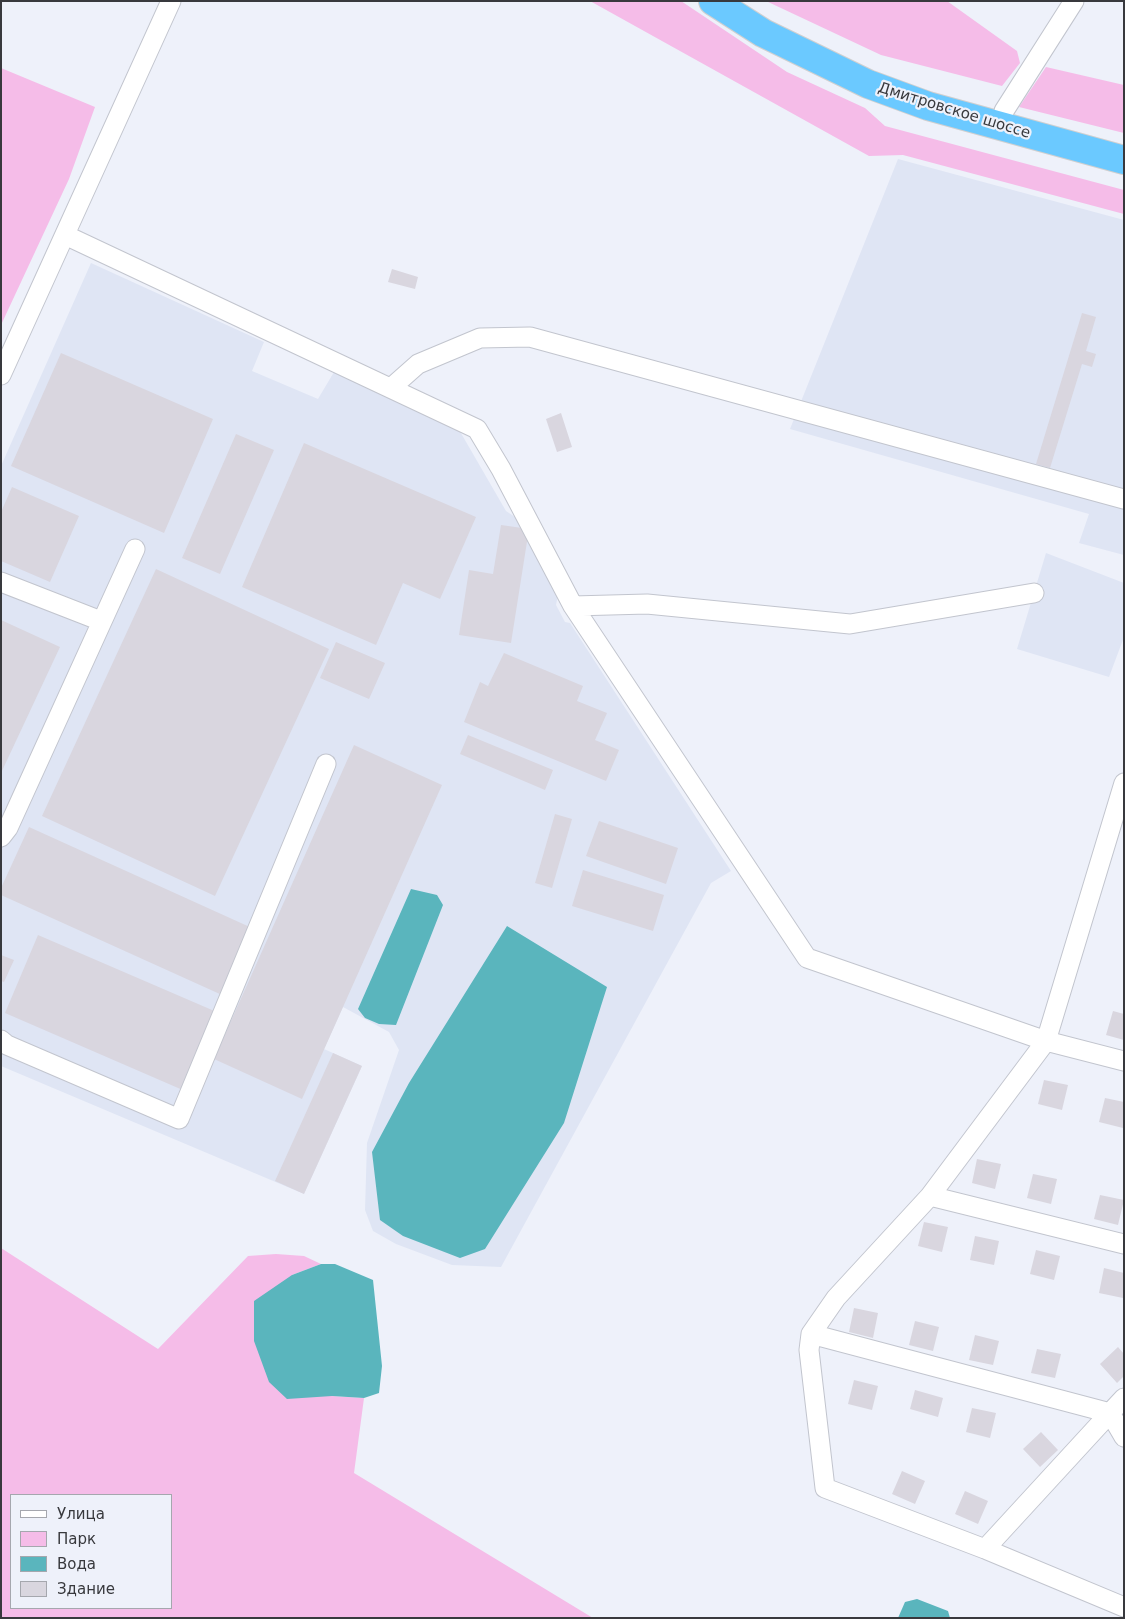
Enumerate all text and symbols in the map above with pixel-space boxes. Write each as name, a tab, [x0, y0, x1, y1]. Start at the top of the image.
street label: Дмитровское шоссе	[876, 79, 1032, 143]
legend	[10, 1494, 172, 1609]
text: Улица	[57, 1505, 105, 1523]
text: Парк	[57, 1530, 96, 1548]
text: Вода	[57, 1555, 96, 1573]
text: Здание	[57, 1580, 115, 1598]

